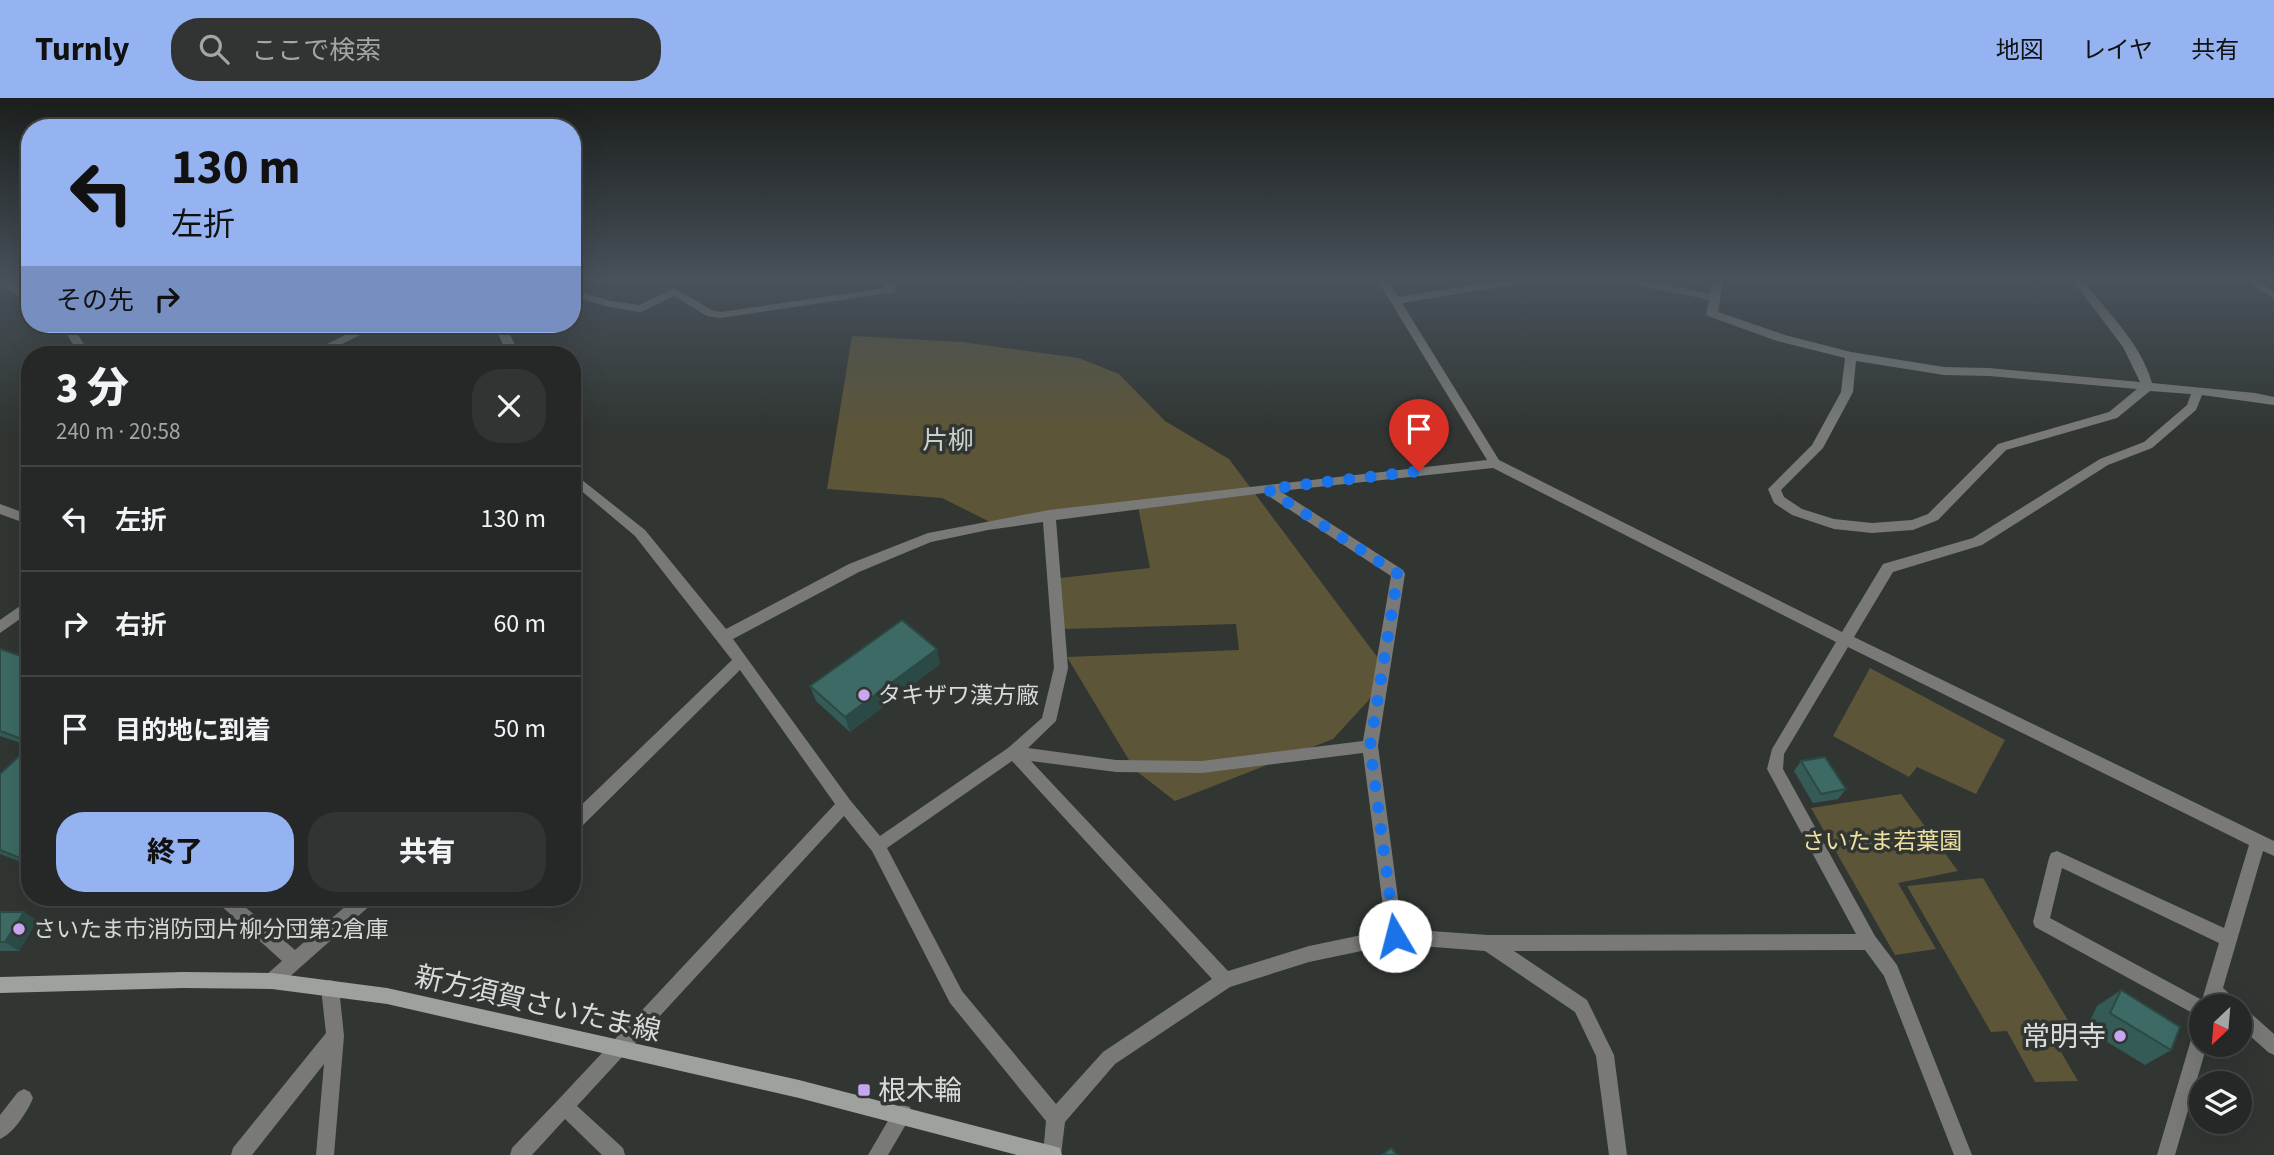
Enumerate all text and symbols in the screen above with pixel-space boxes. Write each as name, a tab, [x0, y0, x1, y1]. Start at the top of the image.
search box	[171, 18, 661, 81]
text: Turnly	[35, 26, 129, 73]
icon: search	[195, 30, 233, 68]
text: ここで検索	[251, 32, 381, 69]
text: 地図	[1996, 33, 2044, 68]
text: レイヤ	[2082, 33, 2153, 68]
text: 共有	[2191, 33, 2239, 68]
text: 130 m	[171, 133, 300, 203]
icon: left	[56, 147, 147, 238]
text: 左折	[171, 202, 235, 248]
icon: right	[148, 280, 186, 318]
text: その先	[56, 282, 134, 319]
text: 3 分	[56, 359, 129, 419]
button: close	[472, 369, 546, 443]
pin	[1389, 399, 1449, 471]
icon: arrive	[1400, 410, 1438, 448]
text: 240 m · 20:58	[56, 415, 180, 448]
district label: 片柳	[922, 422, 974, 459]
icon: left	[56, 500, 94, 538]
text: 130 m	[480, 500, 546, 537]
text: 左折	[115, 502, 167, 539]
icon: right	[56, 605, 94, 643]
text: 60 m	[493, 605, 546, 642]
text: 右折	[115, 607, 167, 644]
place label: タキザワ漢方廠	[878, 679, 1039, 712]
marker: タキザワ漢方廠	[856, 687, 872, 703]
icon: arrive	[56, 710, 94, 748]
text: 50 m	[493, 710, 546, 747]
text: 目的地に到着	[115, 712, 271, 749]
button: 終了	[56, 812, 294, 892]
button: 共有	[308, 812, 546, 892]
park label: さいたま若葉園	[1802, 825, 1962, 858]
position arrow	[1358, 899, 1432, 973]
place label: さいたま市消防団片柳分団第2倉庫	[33, 913, 389, 946]
marker: さいたま市消防団片柳分団第2倉庫	[11, 921, 27, 937]
street label: 新方須賀さいたま線	[411, 956, 665, 1052]
north arrow	[2189, 994, 2252, 1057]
map controls	[2189, 994, 2252, 1134]
place label: 常明寺	[2022, 1017, 2106, 1057]
marker: 常明寺	[2112, 1028, 2128, 1044]
place label: 根木輪	[878, 1071, 962, 1111]
button: layers	[2189, 1071, 2252, 1134]
marker: 根木輪	[856, 1082, 872, 1098]

